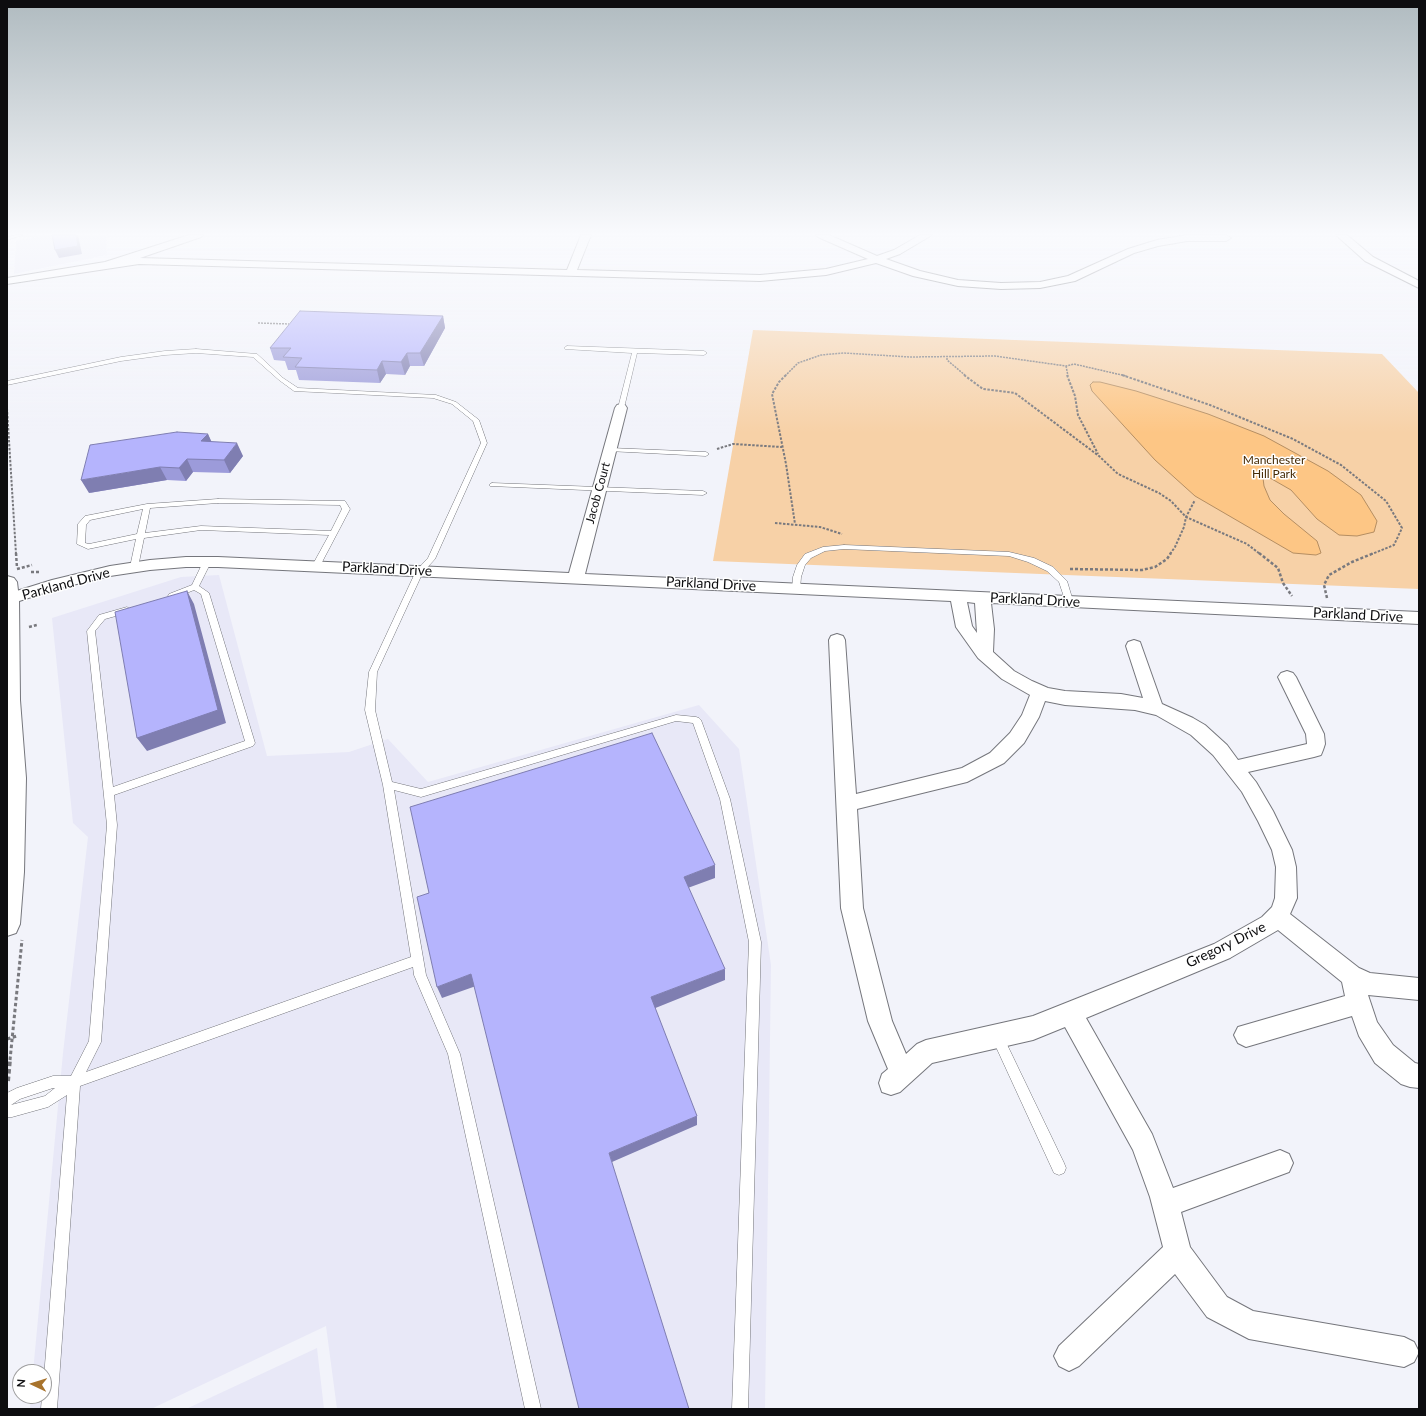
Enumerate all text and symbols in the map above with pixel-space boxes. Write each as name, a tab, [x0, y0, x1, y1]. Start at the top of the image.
park label: Manchester Hill Park	[1243, 453, 1305, 481]
street label: Jacob Court	[583, 461, 613, 525]
street label: Parkland Drive	[342, 558, 432, 580]
street label: Parkland Drive	[20, 564, 112, 604]
street label: Parkland Drive	[666, 573, 756, 595]
street label: Parkland Drive	[990, 589, 1080, 611]
street label: Parkland Drive	[1313, 604, 1403, 626]
street label: Gregory Drive	[1183, 918, 1269, 972]
north arrow	[12, 1364, 52, 1404]
text: N	[14, 1379, 27, 1388]

